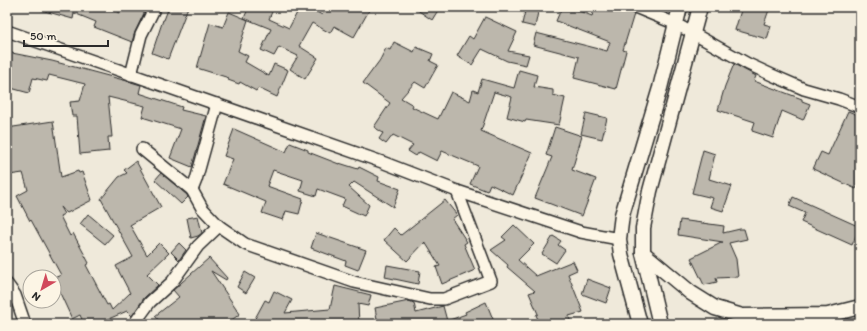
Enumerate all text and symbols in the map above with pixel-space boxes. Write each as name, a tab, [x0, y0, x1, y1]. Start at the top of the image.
scale bar	[24, 22, 108, 48]
text: 50 m	[30, 29, 56, 43]
north arrow	[22, 269, 62, 309]
text: N	[29, 289, 43, 304]

